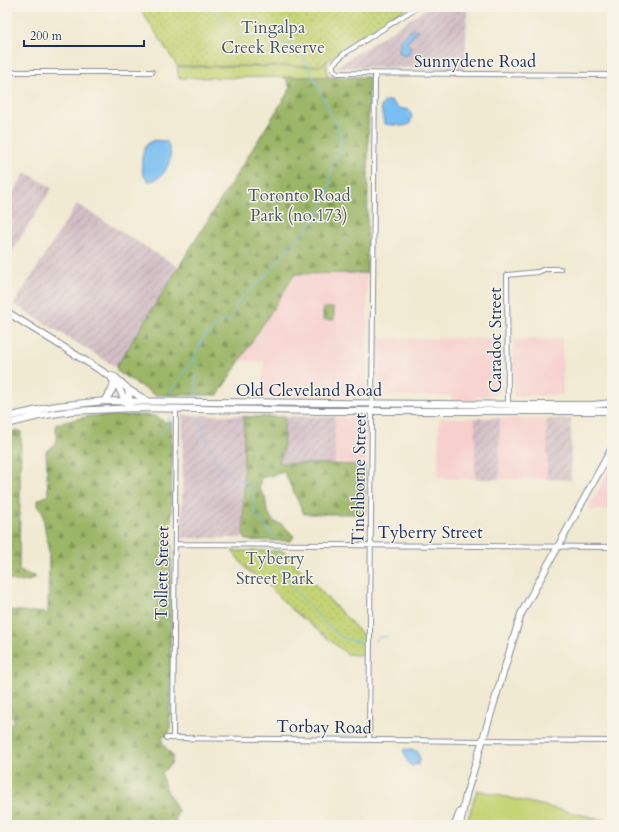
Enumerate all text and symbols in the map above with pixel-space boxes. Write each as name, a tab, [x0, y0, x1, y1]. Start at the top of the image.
park label: Tingalpa Creek Reserve	[221, 16, 325, 59]
scale bar	[24, 22, 144, 48]
text: 200 m	[30, 28, 63, 44]
street label: Sunnydene Road	[414, 50, 536, 73]
park label: Toronto Road Park (no.173)	[247, 184, 351, 227]
street label: Caradoc Street	[484, 287, 507, 393]
street label: Old Cleveland Road	[236, 379, 382, 402]
street label: Tinchborne Street	[346, 413, 372, 545]
street label: Tyberry Street	[377, 521, 483, 544]
street label: Tollett Street	[150, 525, 174, 620]
park label: Tyberry Street Park	[236, 547, 315, 590]
street label: Torbay Road	[276, 715, 372, 739]

